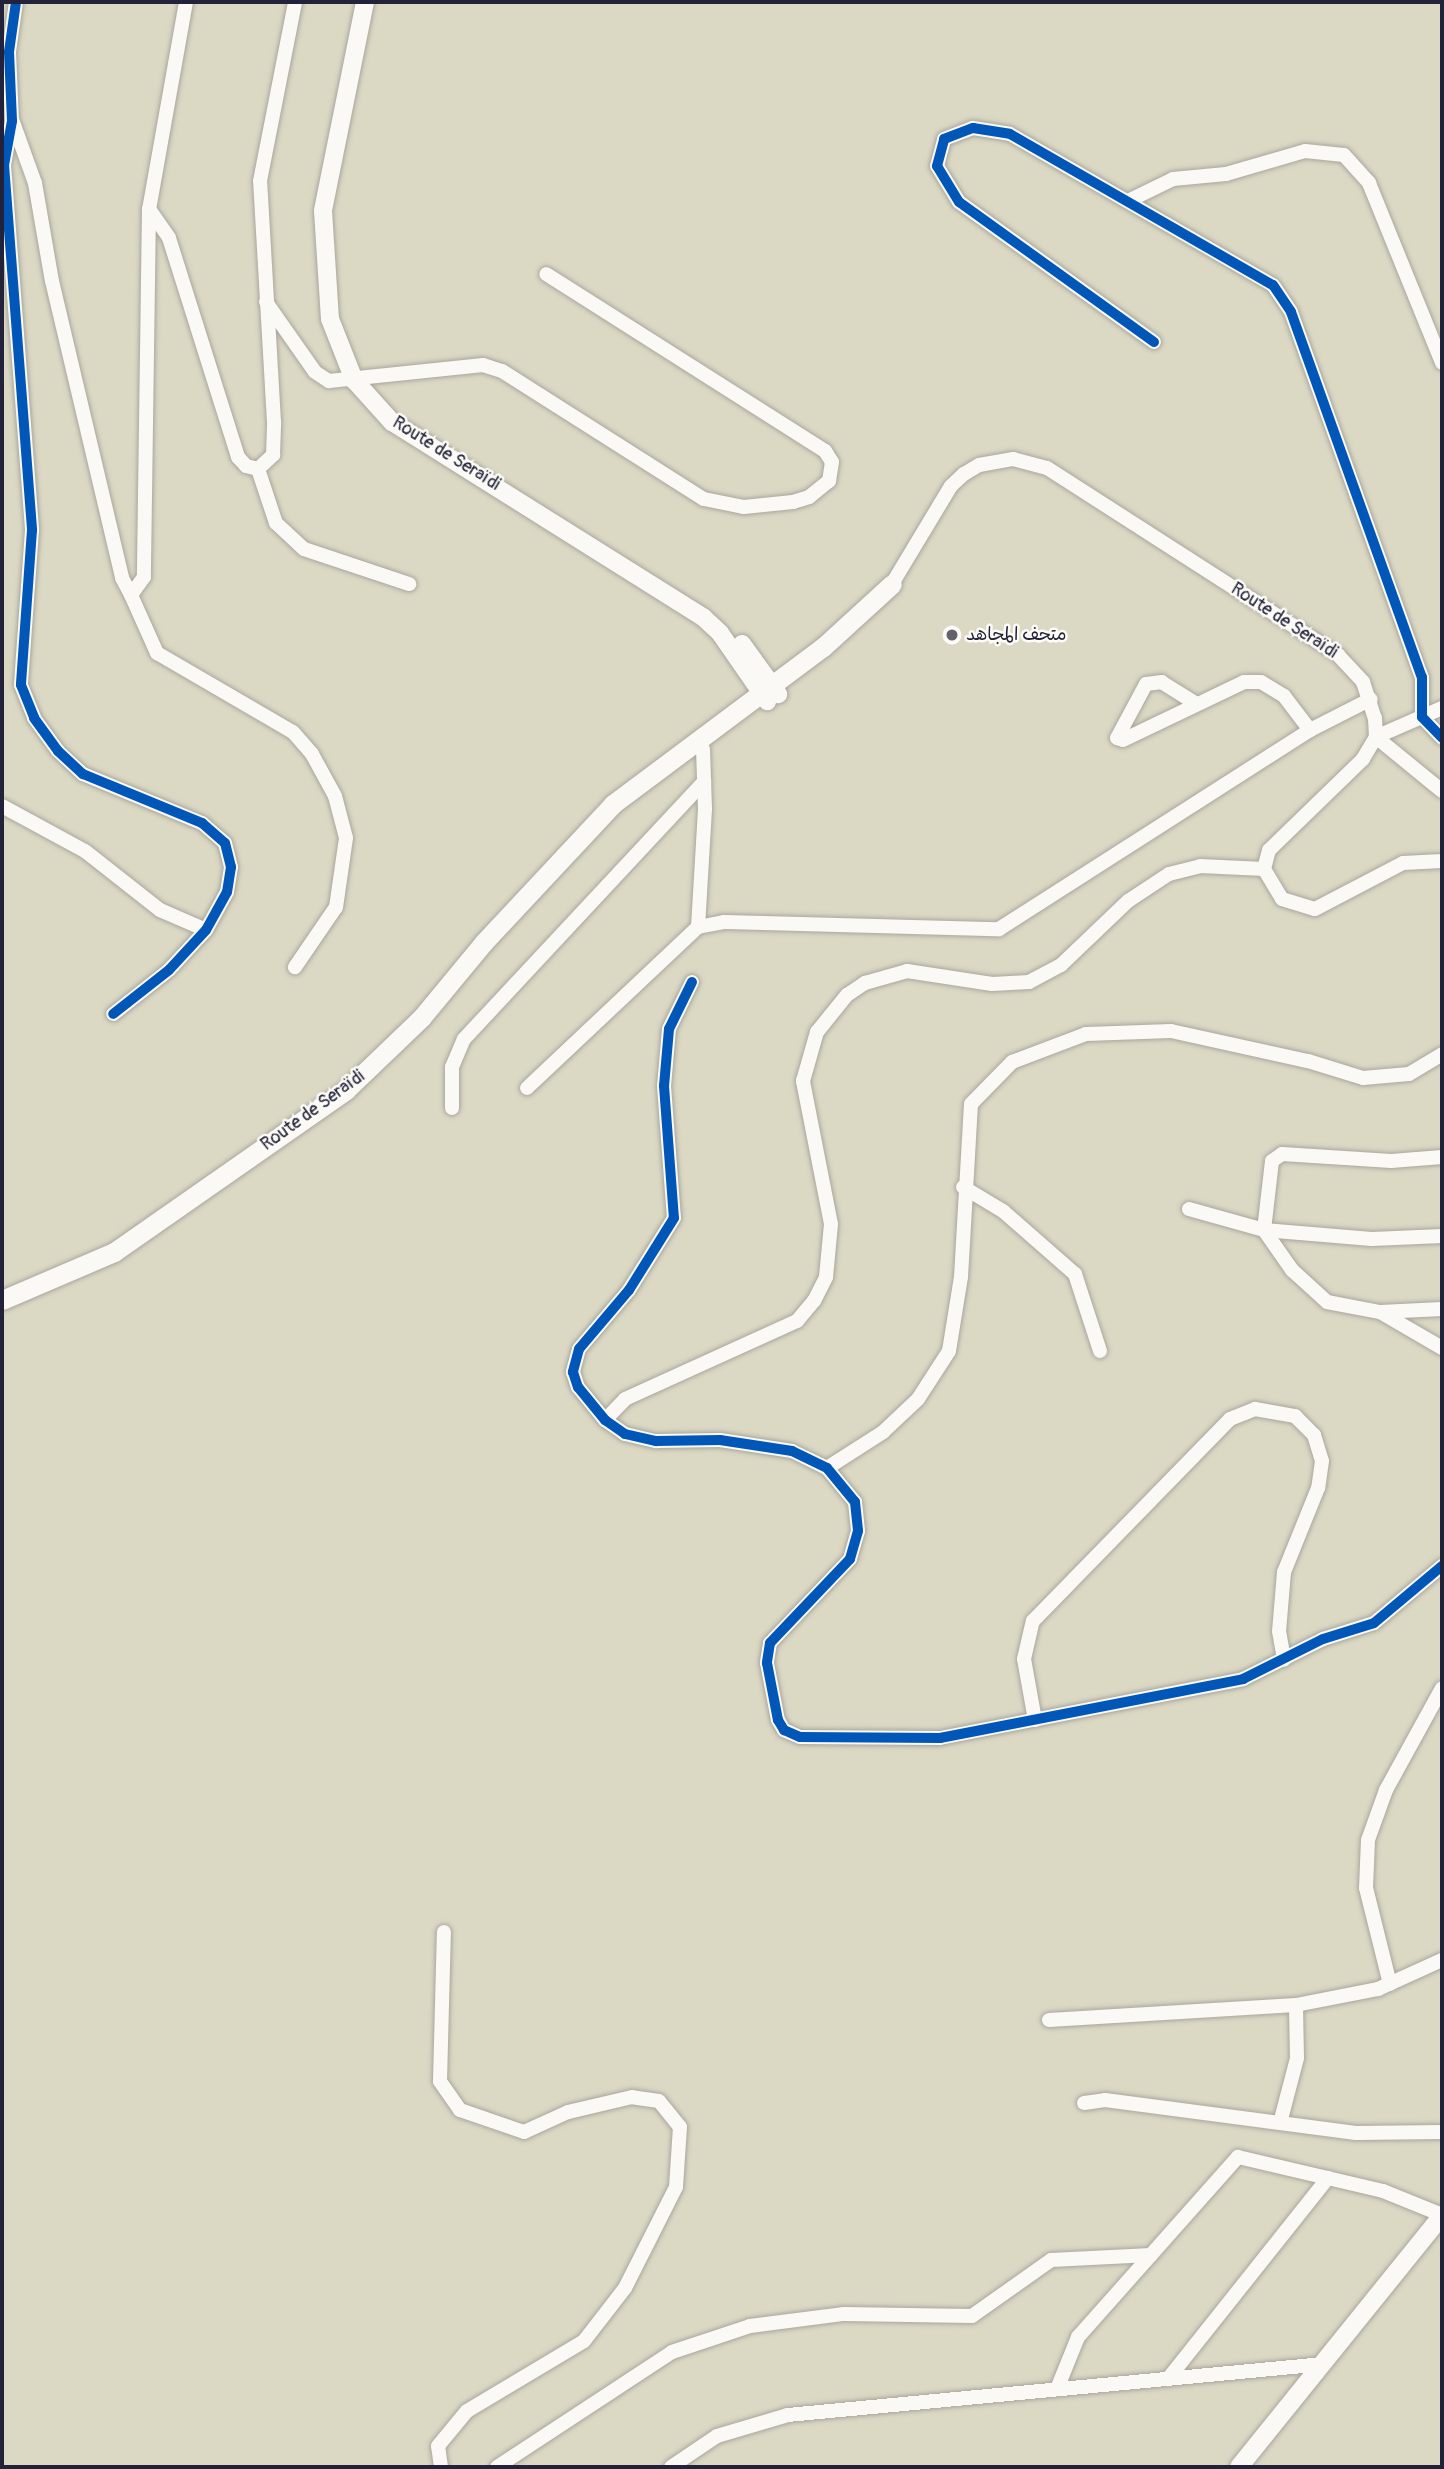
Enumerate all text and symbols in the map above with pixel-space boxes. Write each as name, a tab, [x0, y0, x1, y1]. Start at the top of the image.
street label: Route de Seraïdi	[388, 412, 504, 496]
street label: Route de Seraïdi	[1227, 578, 1341, 664]
place label: متحف المجاهد	[966, 624, 1066, 646]
marker: متحف المجاهد	[944, 627, 960, 643]
street label: Route de Seraïdi	[257, 1066, 369, 1156]

